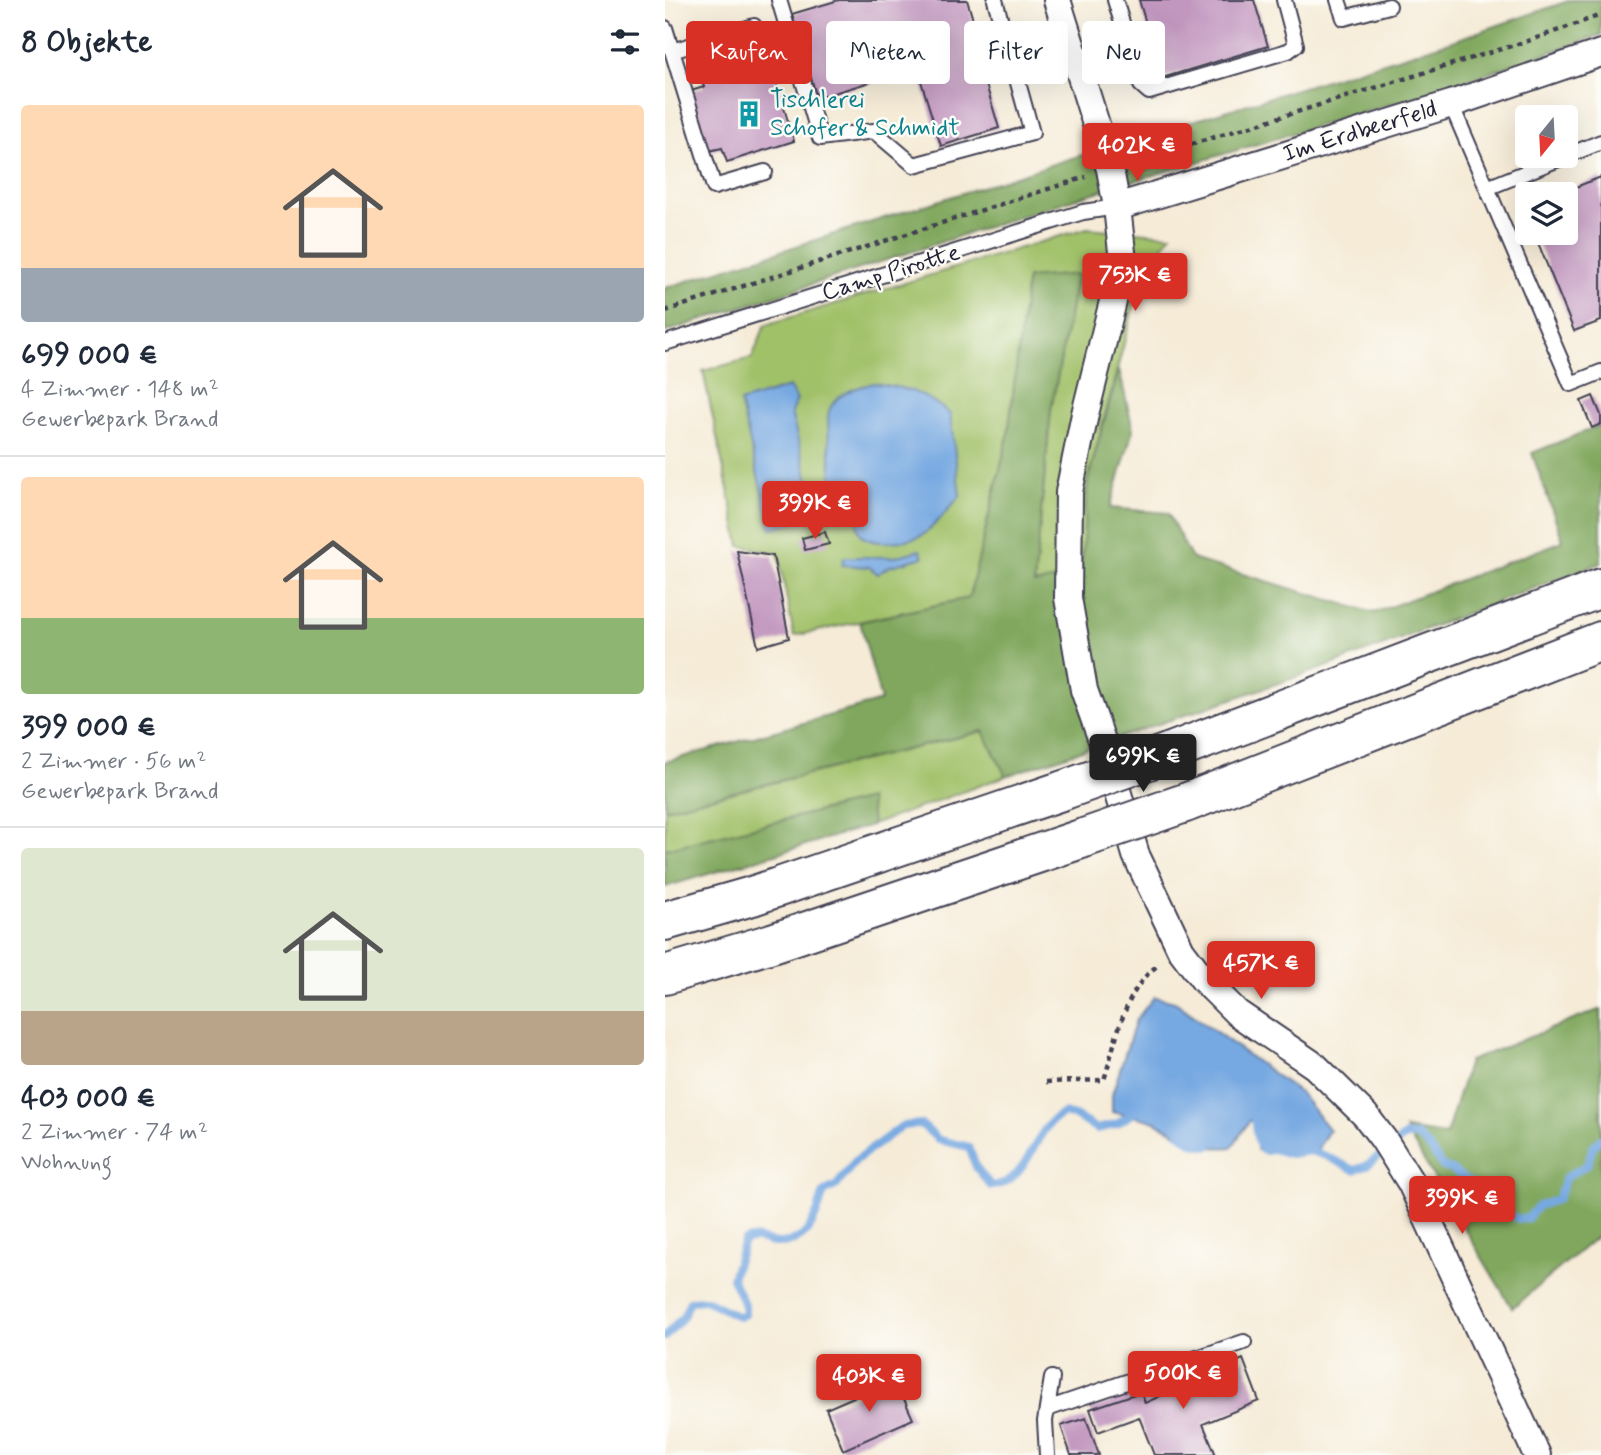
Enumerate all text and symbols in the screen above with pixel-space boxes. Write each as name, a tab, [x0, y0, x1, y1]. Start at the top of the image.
chip: Kaufen	[686, 21, 812, 84]
chip: Mieten	[826, 21, 950, 84]
chip: Filter	[964, 21, 1068, 84]
chip: Neu	[1082, 21, 1165, 84]
text: 8 Objekte	[21, 23, 152, 62]
icon: filters	[606, 23, 644, 61]
place label: Tischlerei Schofer & Schmidt	[770, 85, 960, 144]
street label: Im Erdbeerfeld	[1279, 94, 1441, 170]
building icon: Tischlerei Schofer & Schmidt	[734, 99, 764, 129]
north arrow	[1515, 105, 1579, 168]
map controls	[1515, 105, 1578, 245]
pin: 402K €	[1080, 124, 1194, 183]
text: 402K €	[1098, 131, 1176, 161]
icon: home	[270, 150, 396, 276]
button: layers	[1515, 182, 1578, 245]
street label: Camp Pirotte	[818, 237, 964, 309]
pin: 753K €	[1078, 254, 1192, 313]
text: 753K €	[1098, 261, 1172, 291]
text: 699 000 €	[21, 336, 158, 375]
text: 4 Zimmer · 148 m²	[21, 375, 219, 405]
text: Gewerbepark Brand	[21, 405, 219, 435]
pin: 399K €	[758, 482, 872, 541]
text: 399K €	[778, 489, 852, 519]
icon: home	[270, 522, 396, 648]
text: 399 000 €	[21, 708, 156, 747]
pin: 699K €	[1086, 734, 1200, 794]
text: 699K €	[1105, 742, 1181, 772]
text: 2 Zimmer · 56 m²	[21, 747, 206, 777]
text: Gewerbepark Brand	[21, 777, 219, 807]
icon: home	[270, 893, 396, 1019]
pin: 457K €	[1204, 942, 1318, 1001]
text: 457K €	[1223, 949, 1299, 979]
text: 403 000 €	[21, 1079, 156, 1118]
text: 2 Zimmer · 74 m²	[21, 1118, 208, 1148]
text: Wohnung	[21, 1148, 112, 1178]
pin: 399K €	[1405, 1176, 1519, 1236]
text: 399K €	[1425, 1184, 1499, 1214]
pin: 500K €	[1126, 1352, 1240, 1411]
pin: 403K €	[812, 1354, 926, 1414]
text: 500K €	[1144, 1359, 1222, 1389]
text: 403K €	[832, 1362, 906, 1392]

